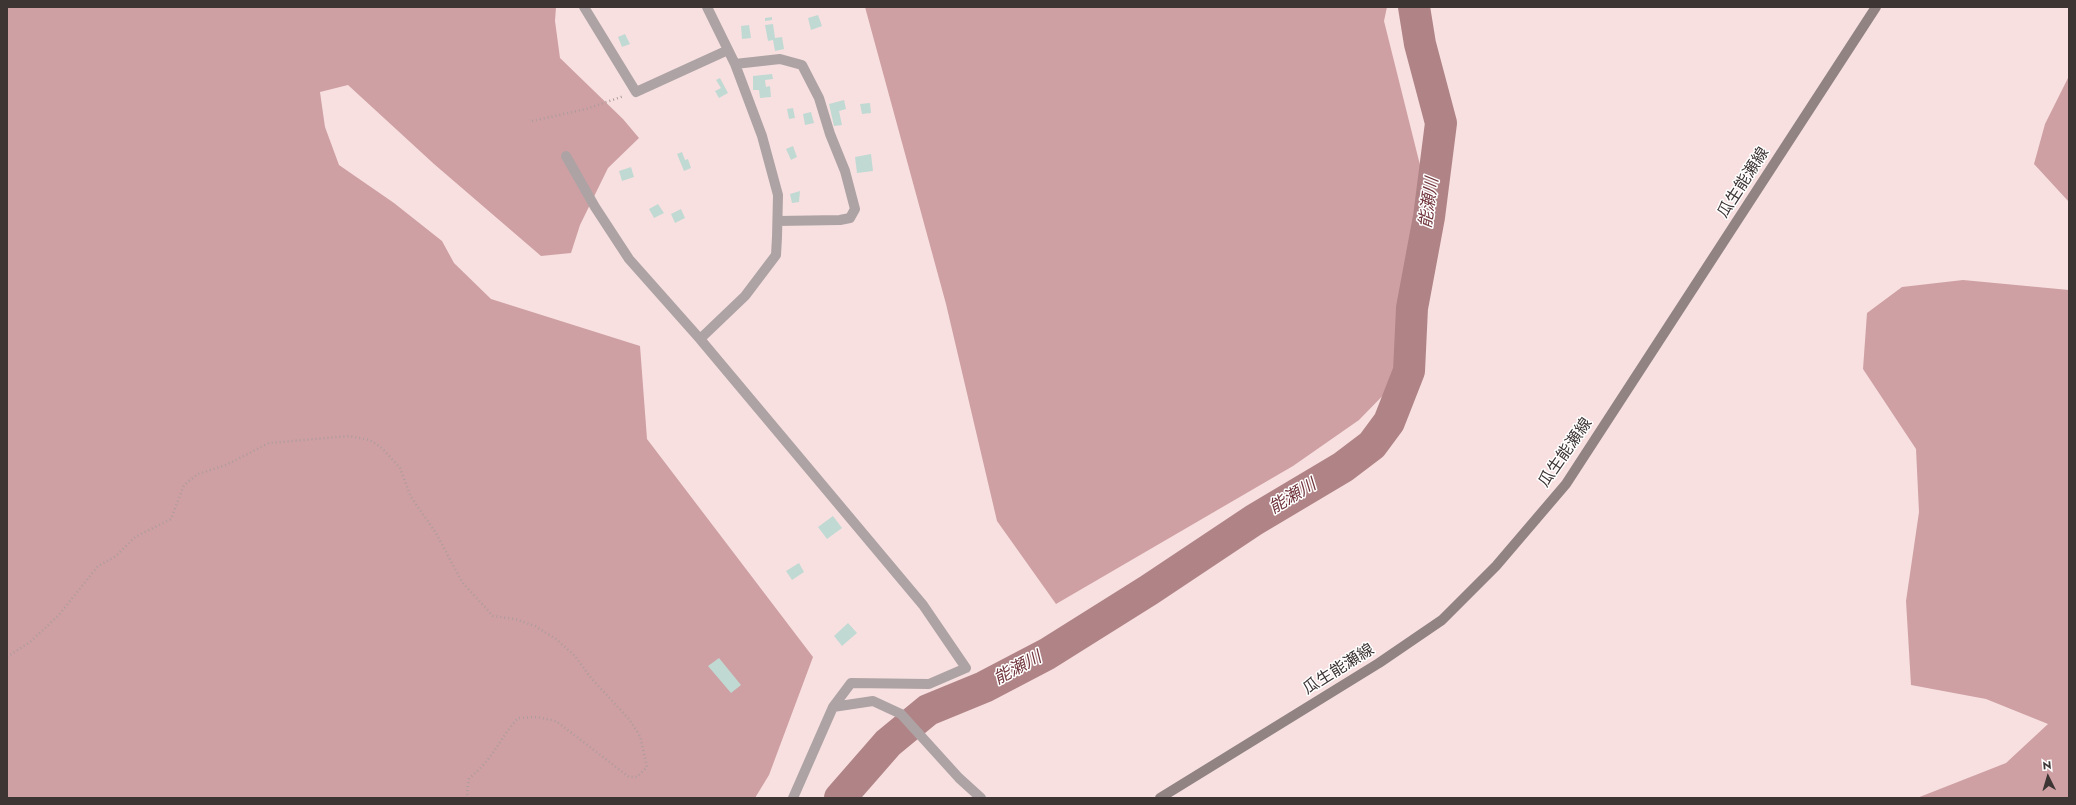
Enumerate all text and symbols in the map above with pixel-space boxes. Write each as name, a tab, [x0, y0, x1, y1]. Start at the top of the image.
street label: 瓜生能瀬線	[1714, 144, 1774, 222]
water label: 能瀬川	[1416, 176, 1444, 230]
street label: 瓜生能瀬線	[1535, 415, 1597, 491]
water label: 能瀬川	[1266, 475, 1320, 519]
street label: 瓜生能瀬線	[1300, 641, 1378, 699]
water label: 能瀬川	[991, 648, 1045, 690]
north arrow	[2028, 757, 2068, 797]
text: N	[2042, 757, 2052, 773]

